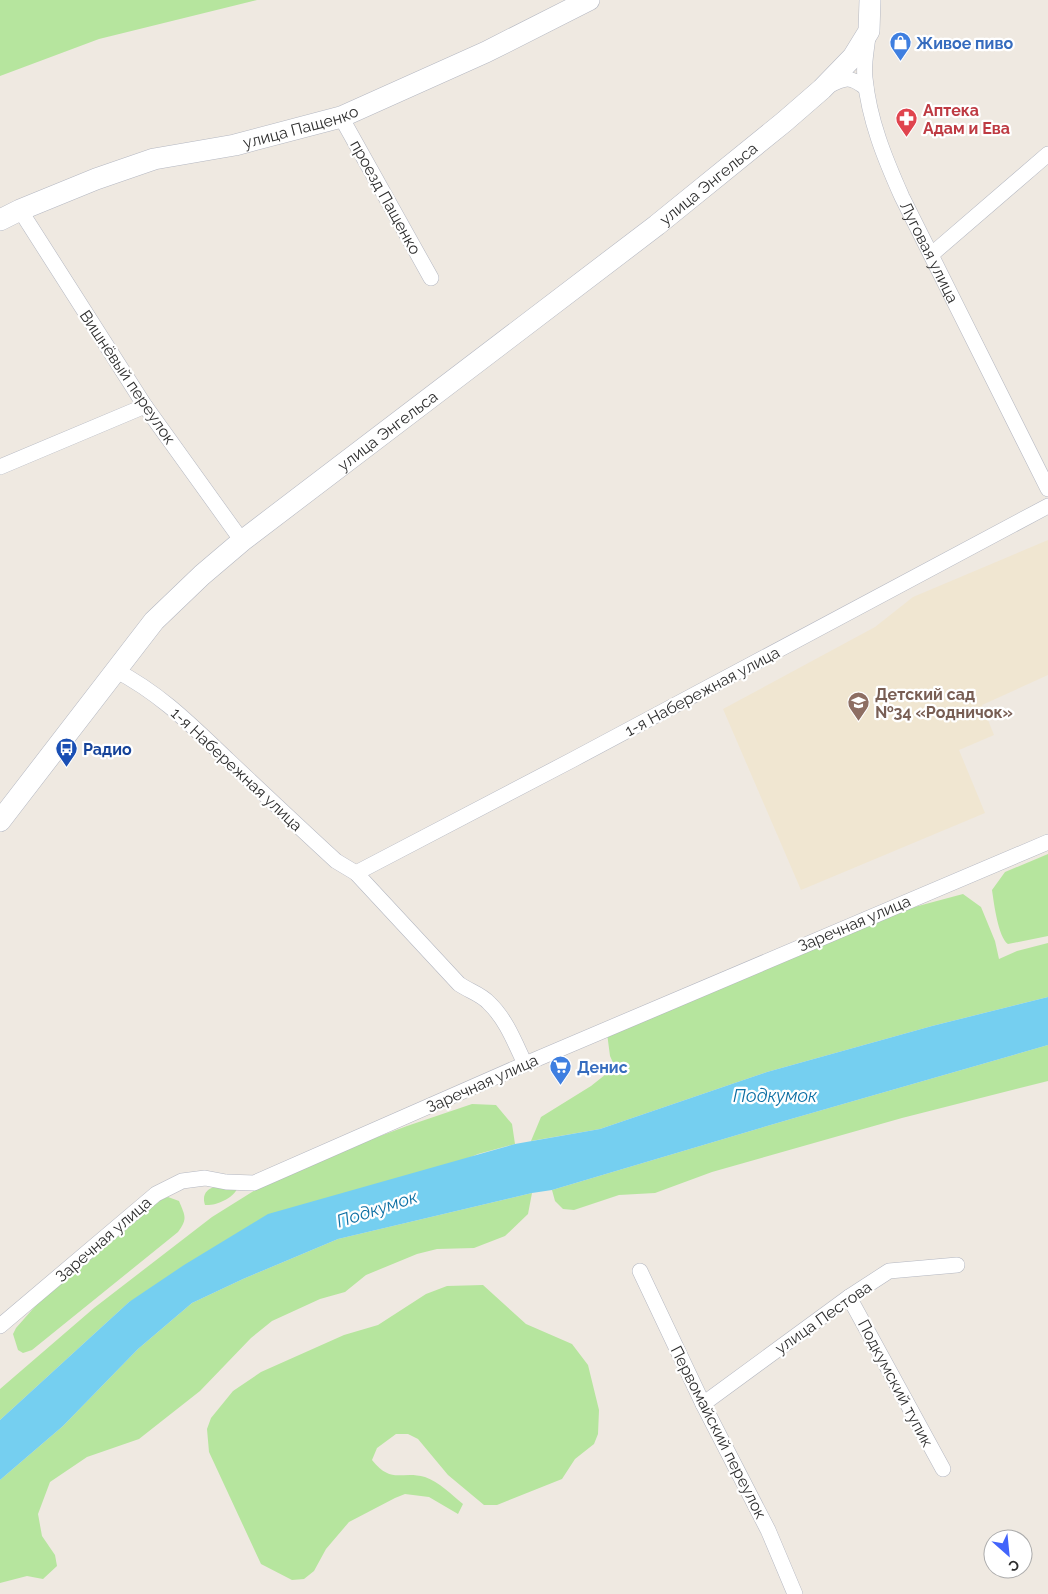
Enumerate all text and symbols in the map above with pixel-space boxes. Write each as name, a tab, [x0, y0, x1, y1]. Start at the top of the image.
shop icon: Живое пиво	[888, 31, 912, 62]
place label: Живое пиво	[916, 34, 1013, 53]
street label: улица Пащенко	[241, 101, 361, 152]
place label: Аптека Адам и Ева	[923, 101, 1010, 138]
pharmacy icon: Аптека Адам и Ева	[895, 107, 919, 138]
street label: проезд Пащенко	[346, 137, 425, 258]
street label: улица Энгельса	[656, 139, 761, 229]
street label: Луговая улица	[896, 198, 962, 306]
street label: Вишнёвый переулок	[76, 307, 180, 448]
street label: улица Энгельса	[334, 387, 441, 475]
street label: 1-я Набережная улица	[622, 643, 783, 740]
place label: Детский сад №34 «Родничок»	[875, 685, 1013, 722]
school or university icon: Детский сад №34 «Родничок»	[847, 691, 871, 722]
street label: 1-я Набережная улица	[167, 704, 306, 835]
bus stop icon: Радио	[55, 737, 79, 768]
place label: Радио	[83, 740, 132, 759]
street label: Заречная улица	[795, 891, 913, 956]
street label: Заречная улица	[423, 1050, 541, 1117]
supermarket icon: Денис	[549, 1055, 573, 1086]
place label: Денис	[577, 1058, 628, 1077]
water label: Подкумок	[733, 1085, 817, 1106]
water label: Подкумок	[334, 1186, 420, 1231]
street label: Заречная улица	[52, 1193, 155, 1286]
street label: улица Пестова	[771, 1277, 875, 1358]
street label: Подкумский тупик	[854, 1316, 937, 1450]
street label: Первомайский переулок	[667, 1343, 770, 1522]
north arrow	[983, 1529, 1033, 1579]
text: С	[1006, 1556, 1022, 1575]

